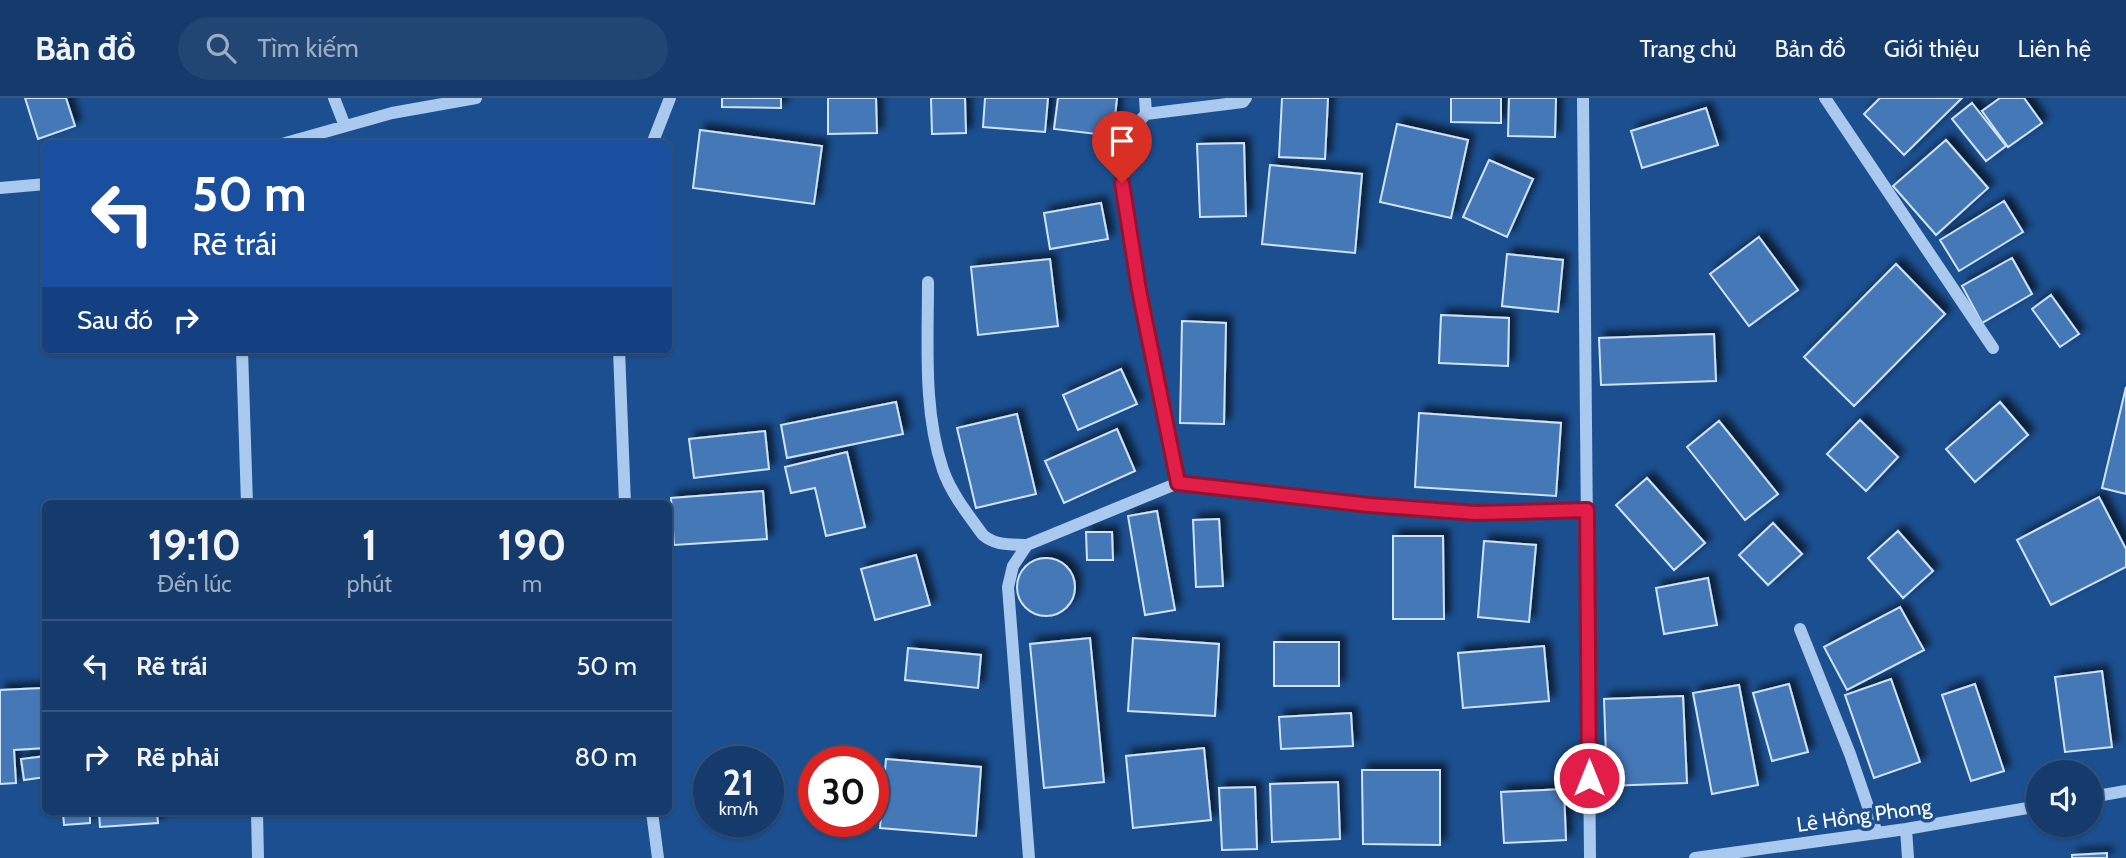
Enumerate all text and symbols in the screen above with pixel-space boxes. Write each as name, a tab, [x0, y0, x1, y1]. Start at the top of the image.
search box	[178, 17, 668, 80]
text: Bản đồ	[35, 28, 136, 68]
icon: search	[202, 29, 240, 67]
text: Tìm kiếm	[258, 32, 359, 64]
text: Trang chủ	[1640, 34, 1736, 63]
text: Bản đồ	[1774, 34, 1846, 63]
text: Giới thiệu	[1884, 34, 1979, 63]
text: Liên hệ	[2017, 34, 2091, 63]
pin	[1092, 111, 1152, 183]
icon: arrive	[1103, 122, 1141, 160]
text: 50 m	[192, 164, 307, 223]
icon: left	[77, 168, 168, 259]
text: Rẽ trái	[192, 224, 277, 263]
icon: right	[167, 301, 205, 339]
text: Sau đó	[77, 304, 153, 336]
text: 19:10	[148, 519, 241, 571]
text: 1	[362, 519, 377, 571]
text: 190	[498, 519, 566, 571]
text: Đến lúc	[157, 570, 232, 598]
text: phút	[347, 570, 392, 598]
text: m	[522, 570, 542, 598]
icon: left	[77, 647, 115, 685]
text: Rẽ trái	[136, 650, 208, 682]
text: 50 m	[576, 650, 637, 682]
icon: right	[77, 738, 115, 776]
text: Rẽ phải	[136, 741, 219, 773]
text: 80 m	[574, 741, 637, 773]
position arrow	[1552, 741, 1626, 815]
speed limit sign: 30	[798, 746, 889, 837]
map controls	[2026, 760, 2103, 837]
button: sound	[2026, 760, 2103, 837]
text: 21	[723, 761, 754, 804]
street label: Lê Hồng Phong	[1795, 793, 1934, 837]
text: km/h	[719, 798, 758, 820]

